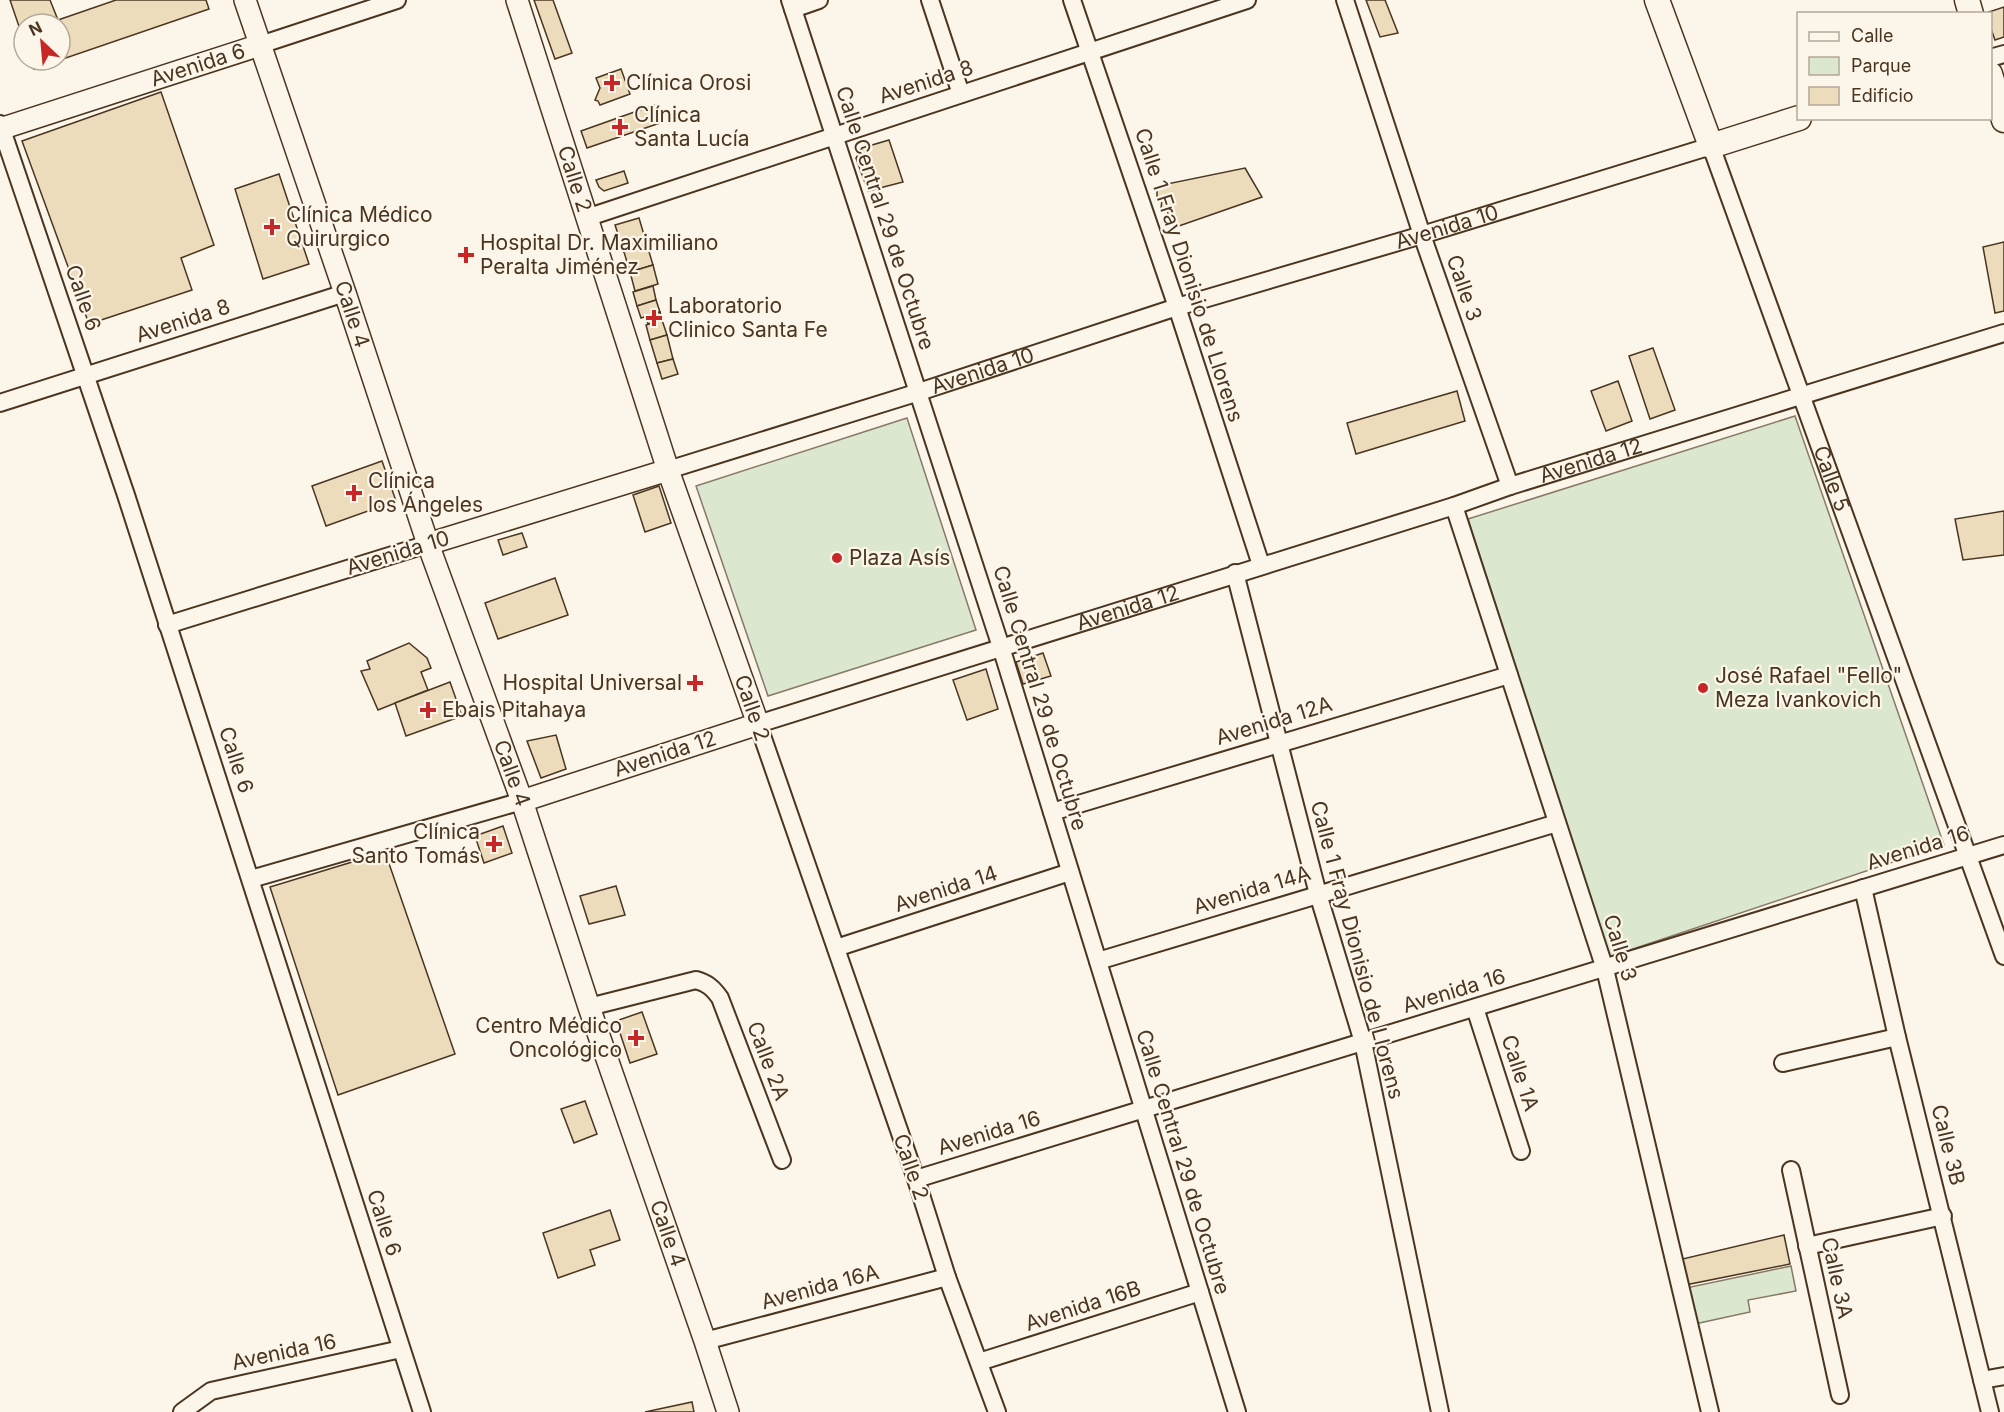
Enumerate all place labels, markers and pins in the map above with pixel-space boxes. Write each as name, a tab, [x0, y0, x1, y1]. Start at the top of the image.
place label: Clínica Orosi	[626, 70, 751, 95]
marker: Clínica Orosi	[603, 74, 621, 92]
place label: Clínica Santa Lucía	[634, 102, 750, 151]
marker: Clínica Santa Lucía	[611, 118, 629, 136]
place label: Clínica Médico Quirurgico	[286, 202, 433, 251]
marker: Clínica Médico Quirurgico	[263, 218, 281, 236]
place label: Hospital Dr. Maximiliano Peralta Jiménez	[480, 230, 718, 279]
marker: Hospital Dr. Maximiliano Peralta Jiménez	[457, 246, 475, 264]
place label: Laboratorio Clinico Santa Fe	[668, 293, 828, 342]
marker: Laboratorio Clinico Santa Fe	[645, 309, 663, 327]
place label: Clínica los Ángeles	[368, 468, 483, 517]
marker: Clínica los Ángeles	[345, 484, 363, 502]
place label: Plaza Asís	[849, 545, 950, 570]
marker: Plaza Asís	[830, 551, 844, 565]
place label: José Rafael "Fello" Meza Ivankovich	[1715, 663, 1902, 712]
place label: Hospital Universal	[502, 670, 682, 695]
marker: Hospital Universal	[686, 674, 704, 692]
marker: José Rafael "Fello" Meza Ivankovich	[1696, 681, 1710, 695]
place label: Ebais Pitahaya	[442, 697, 586, 722]
marker: Ebais Pitahaya	[419, 701, 437, 719]
place label: Clínica Santo Tomás	[351, 819, 480, 868]
marker: Clínica Santo Tomás	[485, 835, 503, 853]
place label: Centro Médico Oncológico	[475, 1013, 622, 1062]
marker: Centro Médico Oncológico	[627, 1029, 645, 1047]

